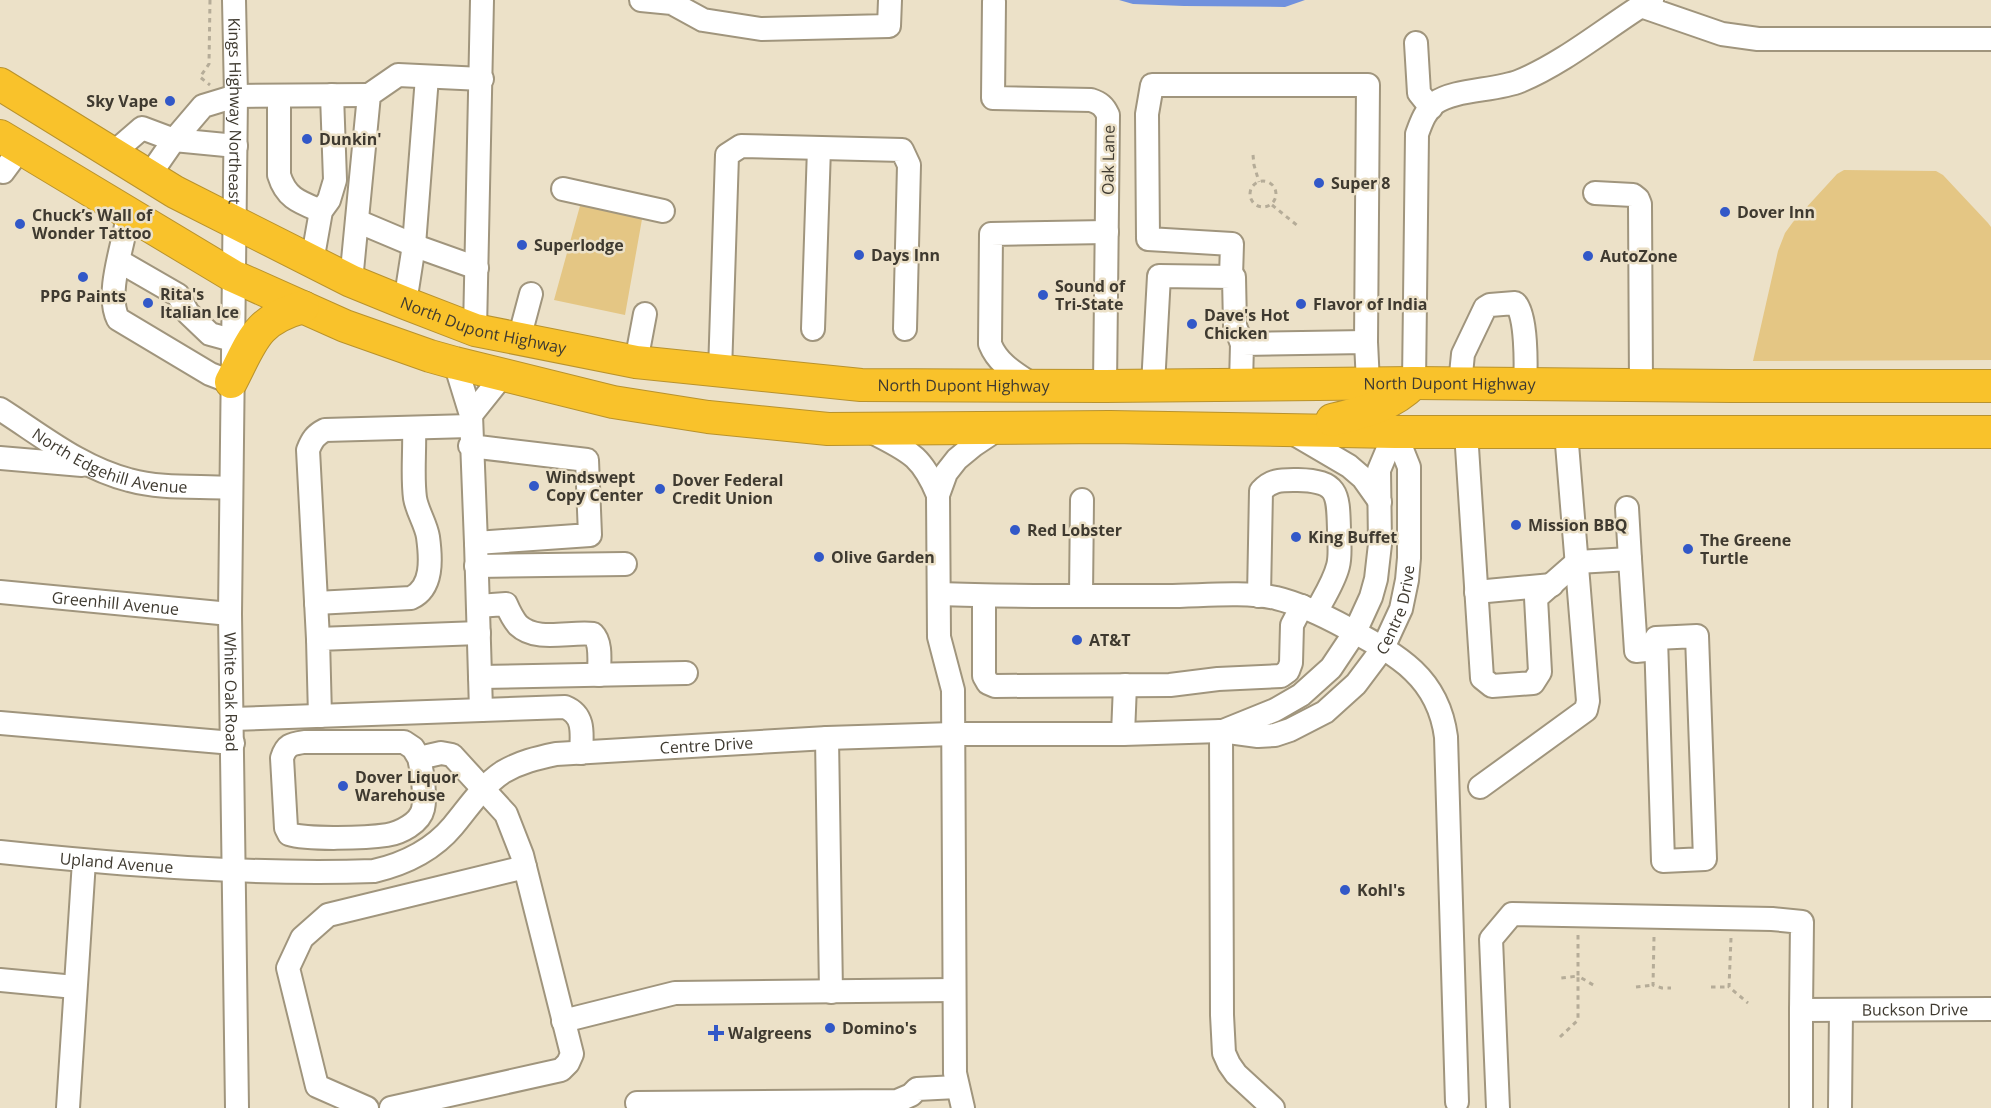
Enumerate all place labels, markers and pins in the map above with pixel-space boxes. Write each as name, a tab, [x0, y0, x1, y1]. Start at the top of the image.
place label: Sky Vape	[86, 90, 158, 112]
marker: Sky Vape	[163, 94, 177, 108]
place label: Dunkin'	[319, 128, 381, 150]
marker: Dunkin'	[300, 132, 314, 146]
place label: Super 8	[1331, 172, 1390, 194]
marker: Super 8	[1312, 176, 1326, 190]
place label: Dover Inn	[1737, 201, 1815, 223]
place label: Chuck’s Wall of Wonder Tattoo	[32, 204, 153, 244]
marker: Dover Inn	[1718, 205, 1732, 219]
marker: Chuck’s Wall of Wonder Tattoo	[13, 217, 27, 231]
place label: Superlodge	[534, 234, 624, 256]
marker: Superlodge	[515, 238, 529, 252]
place label: Days Inn	[871, 244, 940, 266]
place label: AutoZone	[1600, 245, 1678, 267]
marker: Days Inn	[852, 248, 866, 262]
marker: AutoZone	[1581, 249, 1595, 263]
marker: PPG Paints	[76, 270, 90, 284]
place label: Sound of Tri-State	[1055, 275, 1126, 315]
place label: Rita's Italian Ice	[160, 283, 239, 323]
place label: PPG Paints	[40, 285, 126, 307]
marker: Sound of Tri-State	[1036, 288, 1050, 302]
place label: Flavor of India	[1313, 293, 1428, 315]
marker: Rita's Italian Ice	[141, 296, 155, 310]
marker: Flavor of India	[1294, 297, 1308, 311]
place label: Dave's Hot Chicken	[1204, 304, 1290, 344]
marker: Dave's Hot Chicken	[1185, 317, 1199, 331]
place label: Windswept Copy Center	[546, 466, 643, 506]
place label: Dover Federal Credit Union	[672, 469, 783, 509]
marker: Windswept Copy Center	[527, 479, 541, 493]
marker: Dover Federal Credit Union	[653, 482, 667, 496]
place label: Mission BBQ	[1528, 514, 1628, 536]
marker: Mission BBQ	[1509, 518, 1523, 532]
place label: Red Lobster	[1027, 519, 1122, 541]
marker: Red Lobster	[1008, 523, 1022, 537]
place label: King Buffet	[1308, 526, 1397, 548]
place label: The Greene Turtle	[1700, 529, 1791, 569]
marker: King Buffet	[1289, 530, 1303, 544]
marker: The Greene Turtle	[1681, 542, 1695, 556]
place label: Olive Garden	[831, 546, 935, 568]
marker: Olive Garden	[812, 550, 826, 564]
place label: AT&T	[1089, 629, 1131, 651]
marker: AT&T	[1070, 633, 1084, 647]
place label: Dover Liquor Warehouse	[355, 766, 458, 806]
marker: Dover Liquor Warehouse	[336, 779, 350, 793]
place label: Kohl's	[1357, 879, 1405, 901]
marker: Kohl's	[1338, 883, 1352, 897]
place label: Domino's	[842, 1017, 917, 1039]
marker: Domino's	[823, 1021, 837, 1035]
place label: Walgreens	[728, 1022, 812, 1044]
marker: Walgreens	[709, 1026, 723, 1040]

